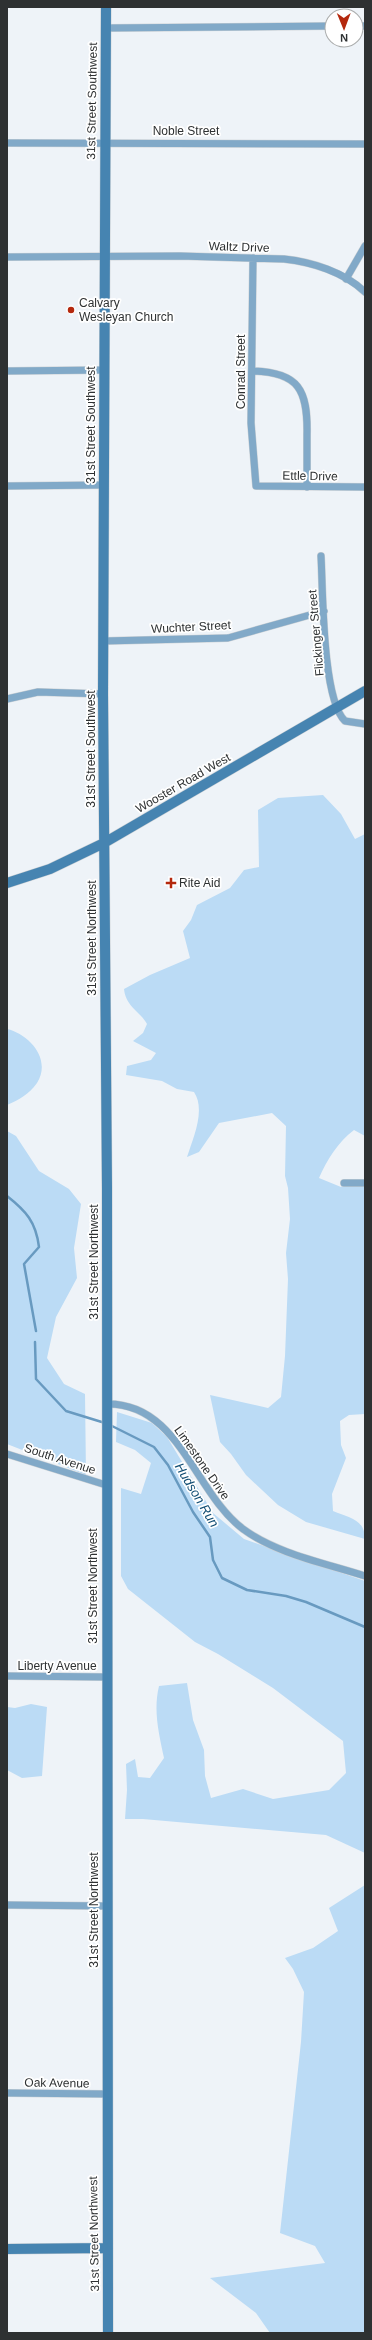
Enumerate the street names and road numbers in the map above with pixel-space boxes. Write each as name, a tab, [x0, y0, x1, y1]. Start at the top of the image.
street label: 31st Street Southwest	[84, 42, 100, 160]
street label: Noble Street	[153, 124, 220, 138]
street label: Waltz Drive	[208, 239, 270, 255]
street label: Conrad Street	[234, 334, 248, 409]
street label: 31st Street Southwest	[84, 366, 98, 484]
street label: Ettle Drive	[282, 469, 338, 483]
street label: Flickinger Street	[305, 589, 327, 677]
street label: Wuchter Street	[151, 618, 232, 636]
street label: 31st Street Southwest	[84, 690, 98, 808]
street label: Wooster Road West	[133, 750, 233, 816]
street label: 31st Street Northwest	[85, 880, 99, 996]
street label: 31st Street Northwest	[87, 1204, 101, 1320]
street label: Limestone Drive	[171, 1423, 233, 1503]
street label: South Avenue	[22, 1441, 98, 1477]
street label: 31st Street Northwest	[86, 1528, 100, 1644]
street label: Liberty Avenue	[17, 1659, 97, 1673]
street label: 31st Street Northwest	[87, 1852, 101, 1968]
street label: Oak Avenue	[24, 2075, 90, 2091]
street label: 31st Street Northwest	[86, 2176, 102, 2292]

